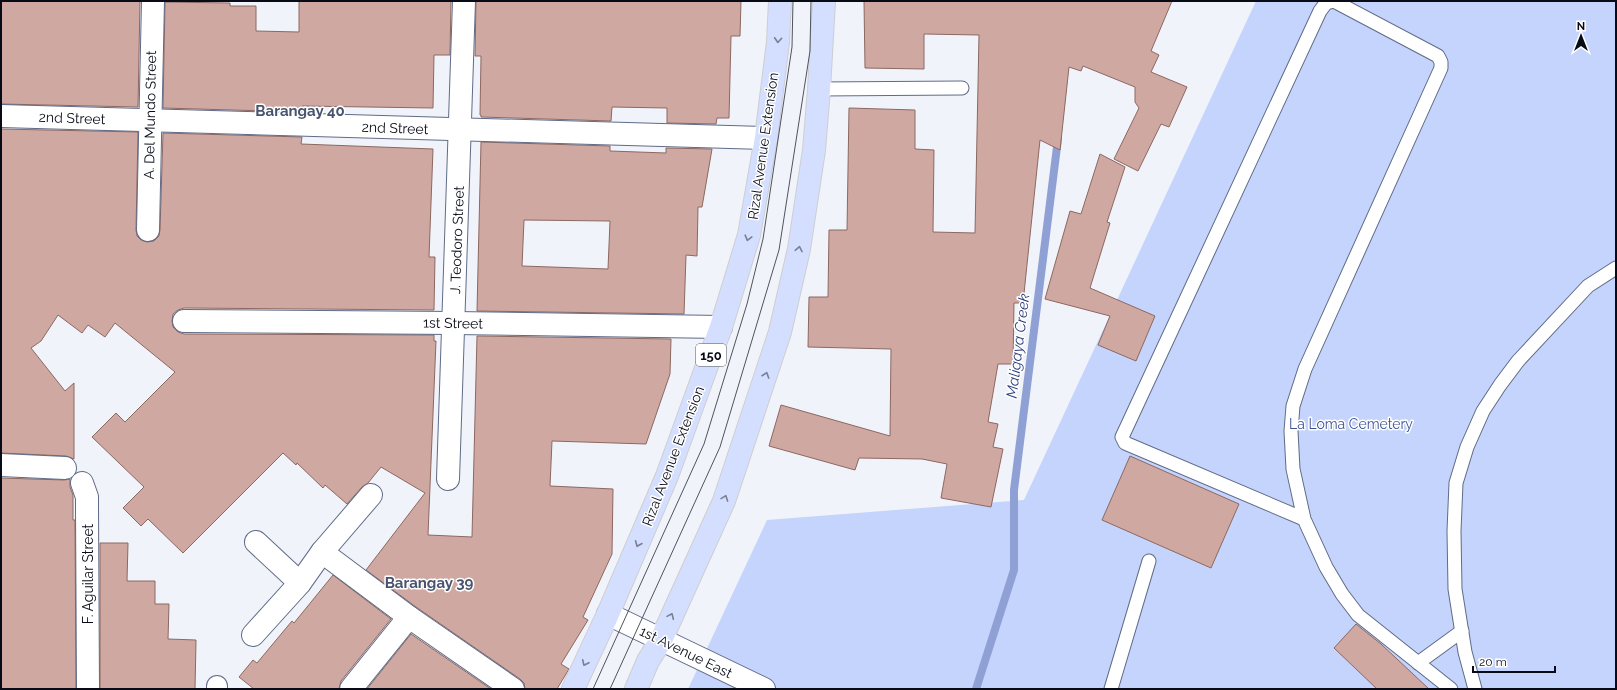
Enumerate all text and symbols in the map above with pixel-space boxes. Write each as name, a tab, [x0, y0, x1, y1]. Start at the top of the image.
north arrow	[1561, 16, 1601, 56]
text: N	[1577, 20, 1585, 33]
one-way arrow	[773, 37, 782, 43]
street label: A. Del Mundo Street	[141, 50, 159, 180]
street label: Rizal Avenue Extension	[745, 71, 781, 221]
district label: Barangay 40	[255, 102, 345, 120]
street label: 2nd Street	[38, 109, 106, 127]
street label: 2nd Street	[361, 119, 429, 137]
street label: J. Teodoro Street	[447, 185, 467, 294]
one-way arrow	[744, 234, 753, 241]
one-way arrow	[794, 246, 803, 252]
water label: Maligaya Creek	[1003, 293, 1033, 399]
street label: 1st Street	[423, 314, 483, 332]
road number: 150	[696, 344, 726, 366]
one-way arrow	[761, 371, 770, 378]
street label: Rizal Avenue Extension	[639, 384, 707, 528]
park label: La Loma Cemetery	[1289, 416, 1413, 432]
one-way arrow	[720, 494, 728, 501]
street label: F. Aguilar Street	[80, 523, 96, 624]
one-way arrow	[635, 540, 643, 548]
district label: Barangay 39	[385, 574, 474, 592]
one-way arrow	[666, 613, 674, 621]
street label: 1st Avenue East	[637, 623, 735, 681]
scale bar	[1473, 648, 1555, 674]
text: 20 m	[1479, 655, 1507, 669]
one-way arrow	[582, 659, 590, 666]

